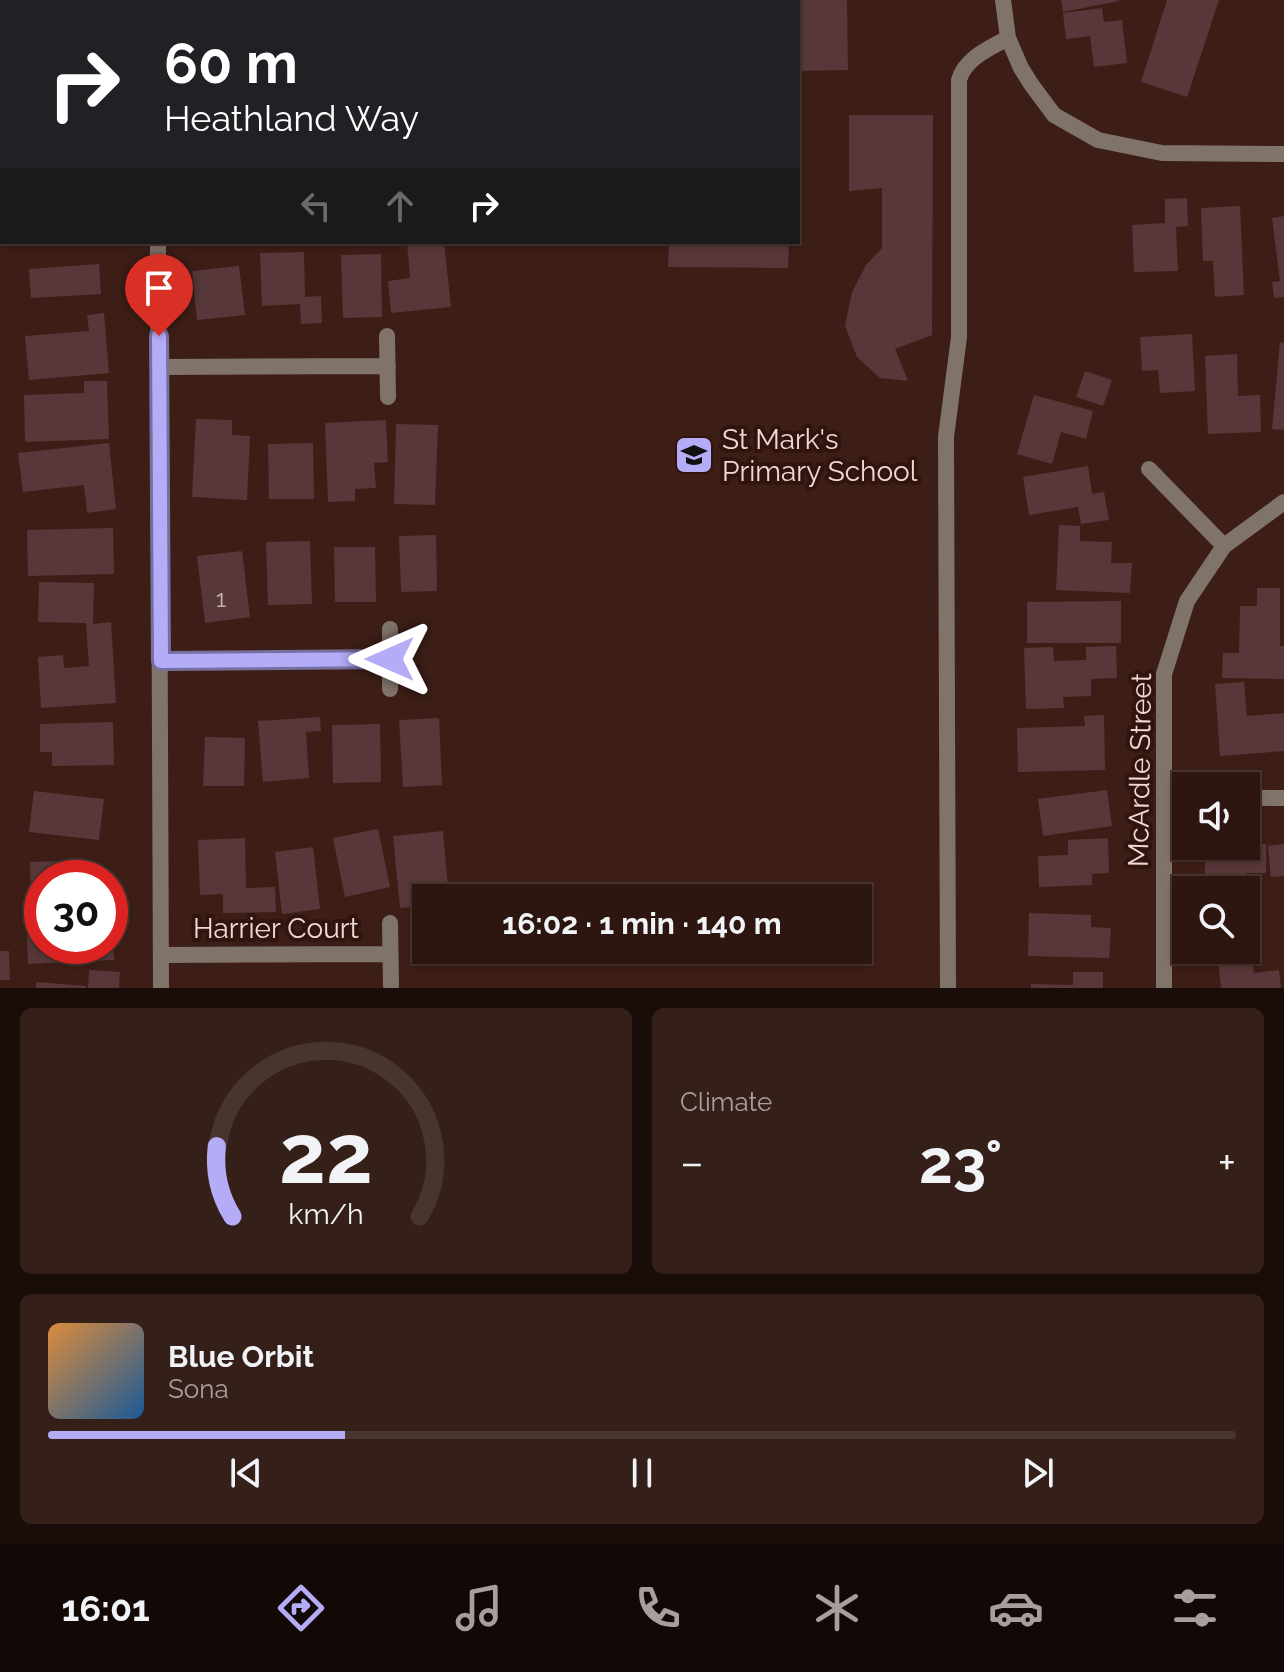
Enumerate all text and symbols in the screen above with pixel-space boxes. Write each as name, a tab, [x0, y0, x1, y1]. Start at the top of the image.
text: 60 m	[164, 30, 298, 96]
icon: right	[32, 32, 136, 136]
text: Heathland Way	[164, 97, 419, 139]
icon: left	[294, 184, 338, 228]
icon: ahead	[378, 184, 422, 228]
icon: right	[462, 184, 506, 228]
pin	[125, 254, 193, 336]
icon: arrive	[137, 266, 181, 310]
place label: St Mark's Primary School	[722, 423, 918, 488]
school or university icon: St Mark's Primary School	[673, 434, 715, 476]
house number: 1	[216, 584, 226, 613]
position arrow	[348, 617, 432, 701]
street label: McArdle Street	[1122, 672, 1158, 867]
map controls	[1172, 772, 1260, 964]
button: sound	[1172, 772, 1260, 860]
speed limit sign: 30	[24, 860, 128, 964]
button: search	[1172, 876, 1260, 964]
text: 16:02 · 1 min · 140 m	[502, 906, 782, 941]
street label: Harrier Court	[193, 912, 360, 945]
text: Climate	[680, 1087, 772, 1117]
text: 22	[279, 1105, 373, 1202]
text: 23°	[919, 1127, 1002, 1197]
text: −	[680, 1137, 704, 1188]
text: +	[1218, 1137, 1236, 1188]
text: km/h	[288, 1197, 364, 1231]
text: Blue Orbit	[168, 1339, 314, 1374]
text: Sona	[168, 1374, 229, 1404]
icon: previous	[224, 1451, 268, 1495]
icon: pause	[620, 1451, 664, 1495]
icon: next	[1016, 1451, 1060, 1495]
icon: directions	[273, 1580, 329, 1636]
icon: music	[451, 1580, 507, 1636]
icon: phone	[630, 1580, 686, 1636]
icon: climate	[809, 1580, 865, 1636]
icon: car	[988, 1580, 1044, 1636]
icon: filters	[1167, 1580, 1223, 1636]
text: 16:01	[61, 1587, 150, 1629]

